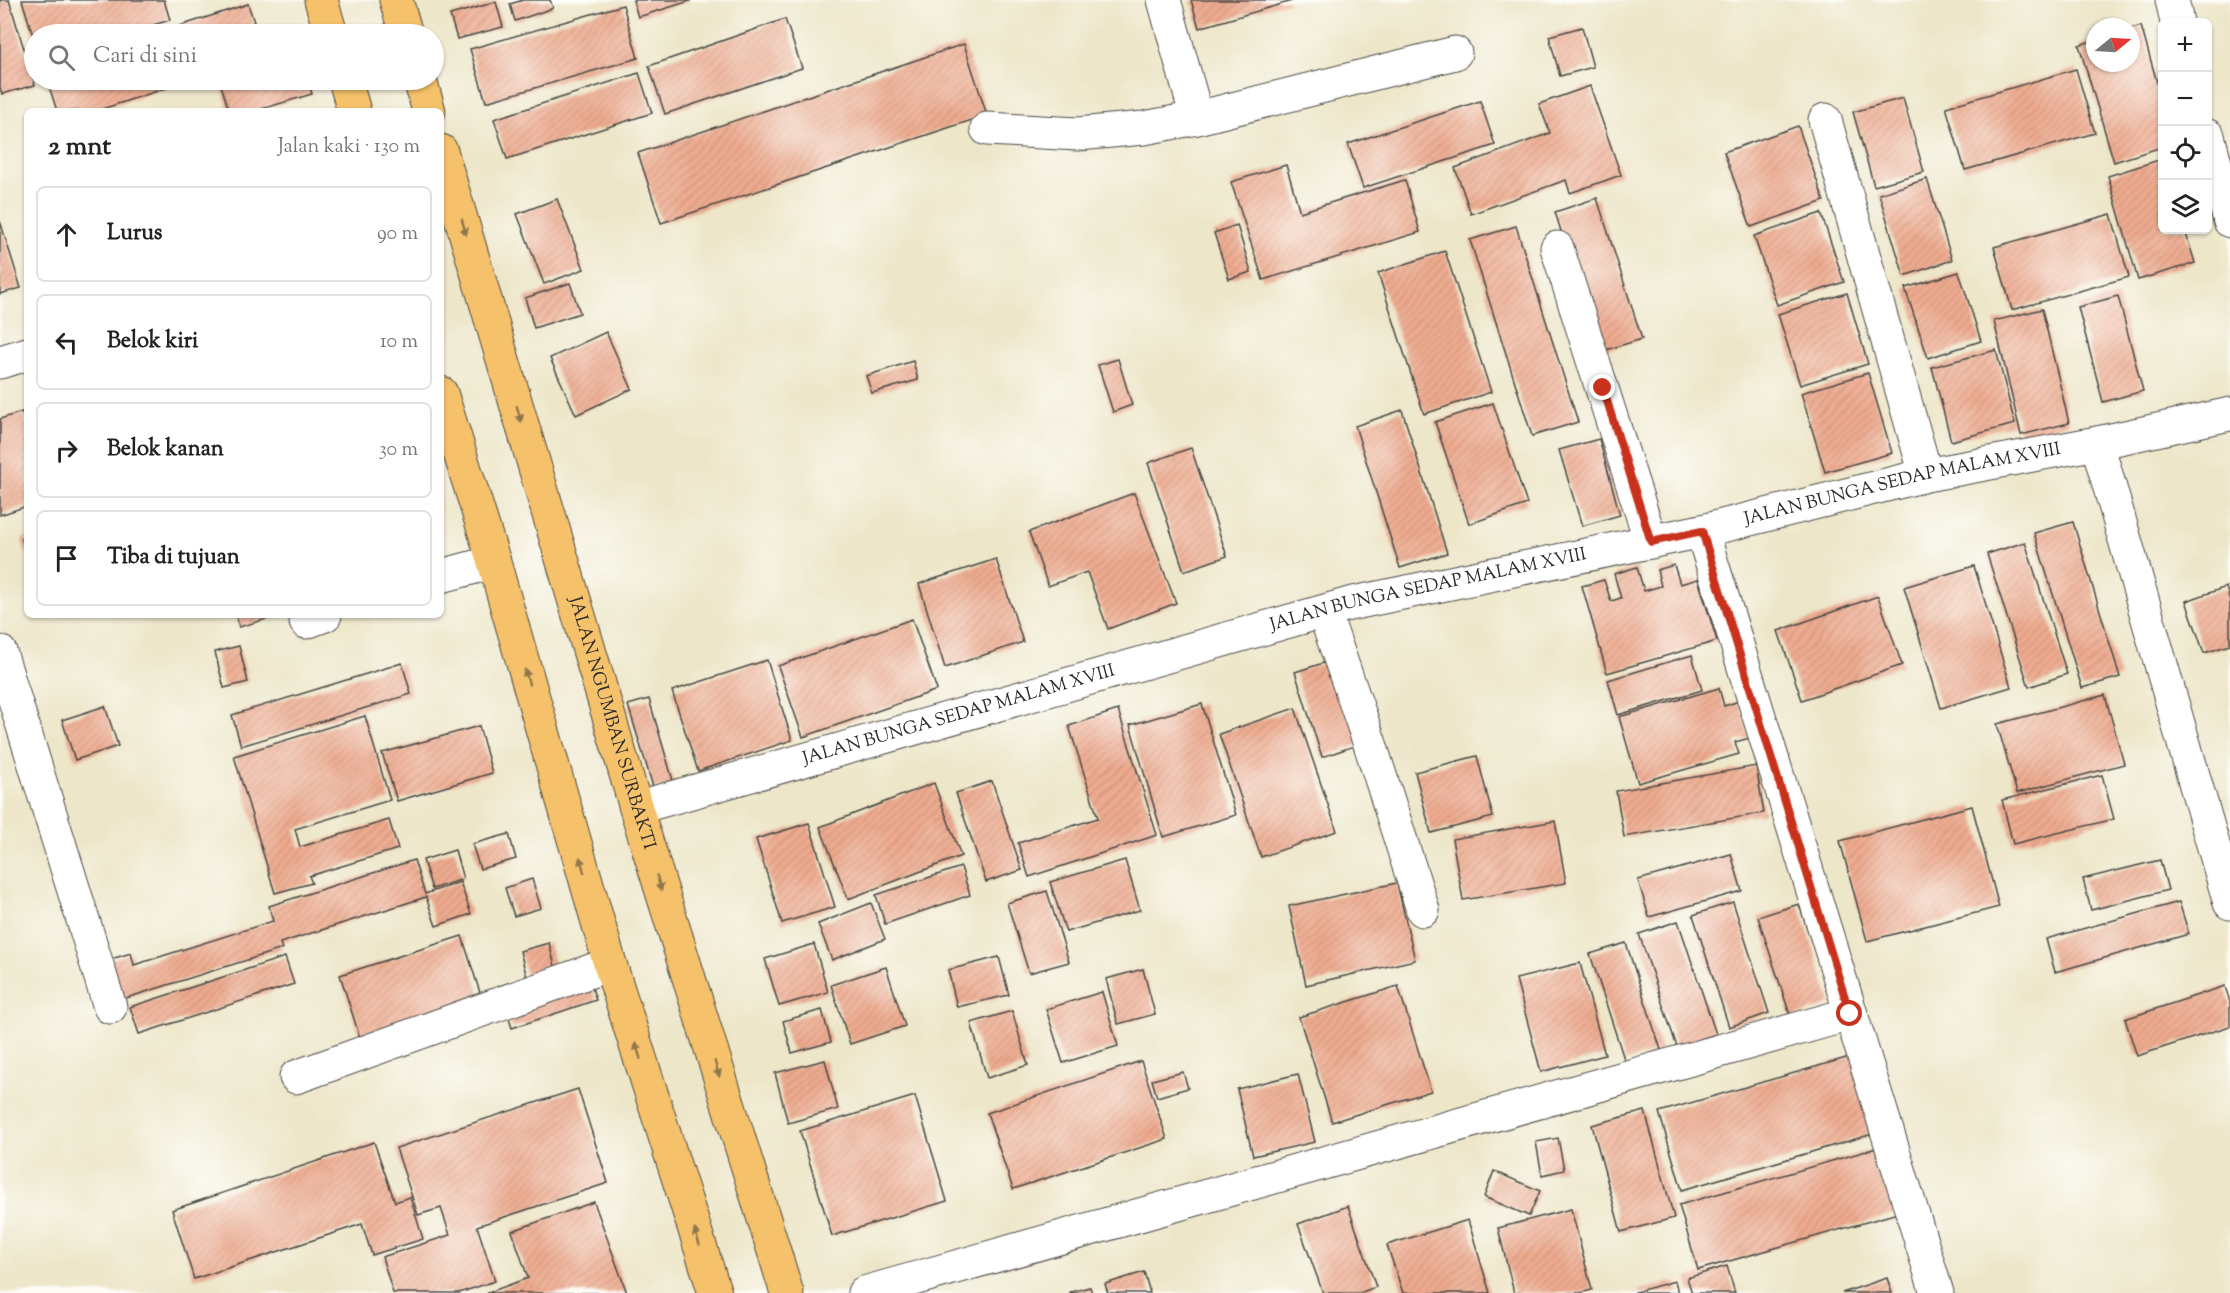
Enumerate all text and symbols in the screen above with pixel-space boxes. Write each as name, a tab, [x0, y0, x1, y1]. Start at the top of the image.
north arrow	[2086, 18, 2140, 72]
map controls	[2158, 18, 2212, 234]
button: +	[2158, 18, 2212, 72]
search box	[24, 24, 444, 90]
icon: search	[45, 41, 78, 74]
text: Cari di sini	[93, 41, 197, 73]
button: −	[2158, 72, 2212, 126]
button: locate	[2158, 126, 2212, 180]
text: 2 mnt	[48, 129, 111, 166]
text: Jalan kaki · 130 m	[278, 133, 420, 162]
button: layers	[2158, 180, 2212, 234]
icon: ahead	[50, 218, 83, 251]
text: Lurus	[107, 218, 163, 250]
one-way arrow	[460, 219, 469, 237]
text: 90 m	[377, 220, 418, 249]
icon: left	[50, 326, 83, 359]
text: Belok kiri	[107, 326, 198, 358]
text: 10 m	[380, 328, 418, 357]
route end	[1589, 374, 1615, 400]
one-way arrow	[515, 406, 524, 424]
icon: right	[50, 434, 83, 467]
text: Belok kanan	[107, 434, 224, 466]
text: 30 m	[379, 436, 418, 465]
street label: JALAN BUNGA SEDAP MALAM XVIII	[1741, 437, 2063, 533]
icon: arrive	[50, 542, 83, 575]
text: Tiba di tujuan	[107, 542, 240, 574]
street label: JALAN BUNGA SEDAP MALAM XVIII	[1266, 542, 1589, 639]
street label: JALAN NGUMBAN SURBAKTI	[561, 593, 661, 853]
street label: JALAN BUNGA SEDAP MALAM XVIII	[799, 659, 1118, 773]
one-way arrow	[522, 668, 532, 686]
one-way arrow	[577, 856, 586, 874]
one-way arrow	[655, 874, 664, 892]
route start	[1836, 1000, 1862, 1026]
one-way arrow	[633, 1042, 642, 1060]
one-way arrow	[713, 1060, 722, 1078]
one-way arrow	[692, 1228, 701, 1246]

